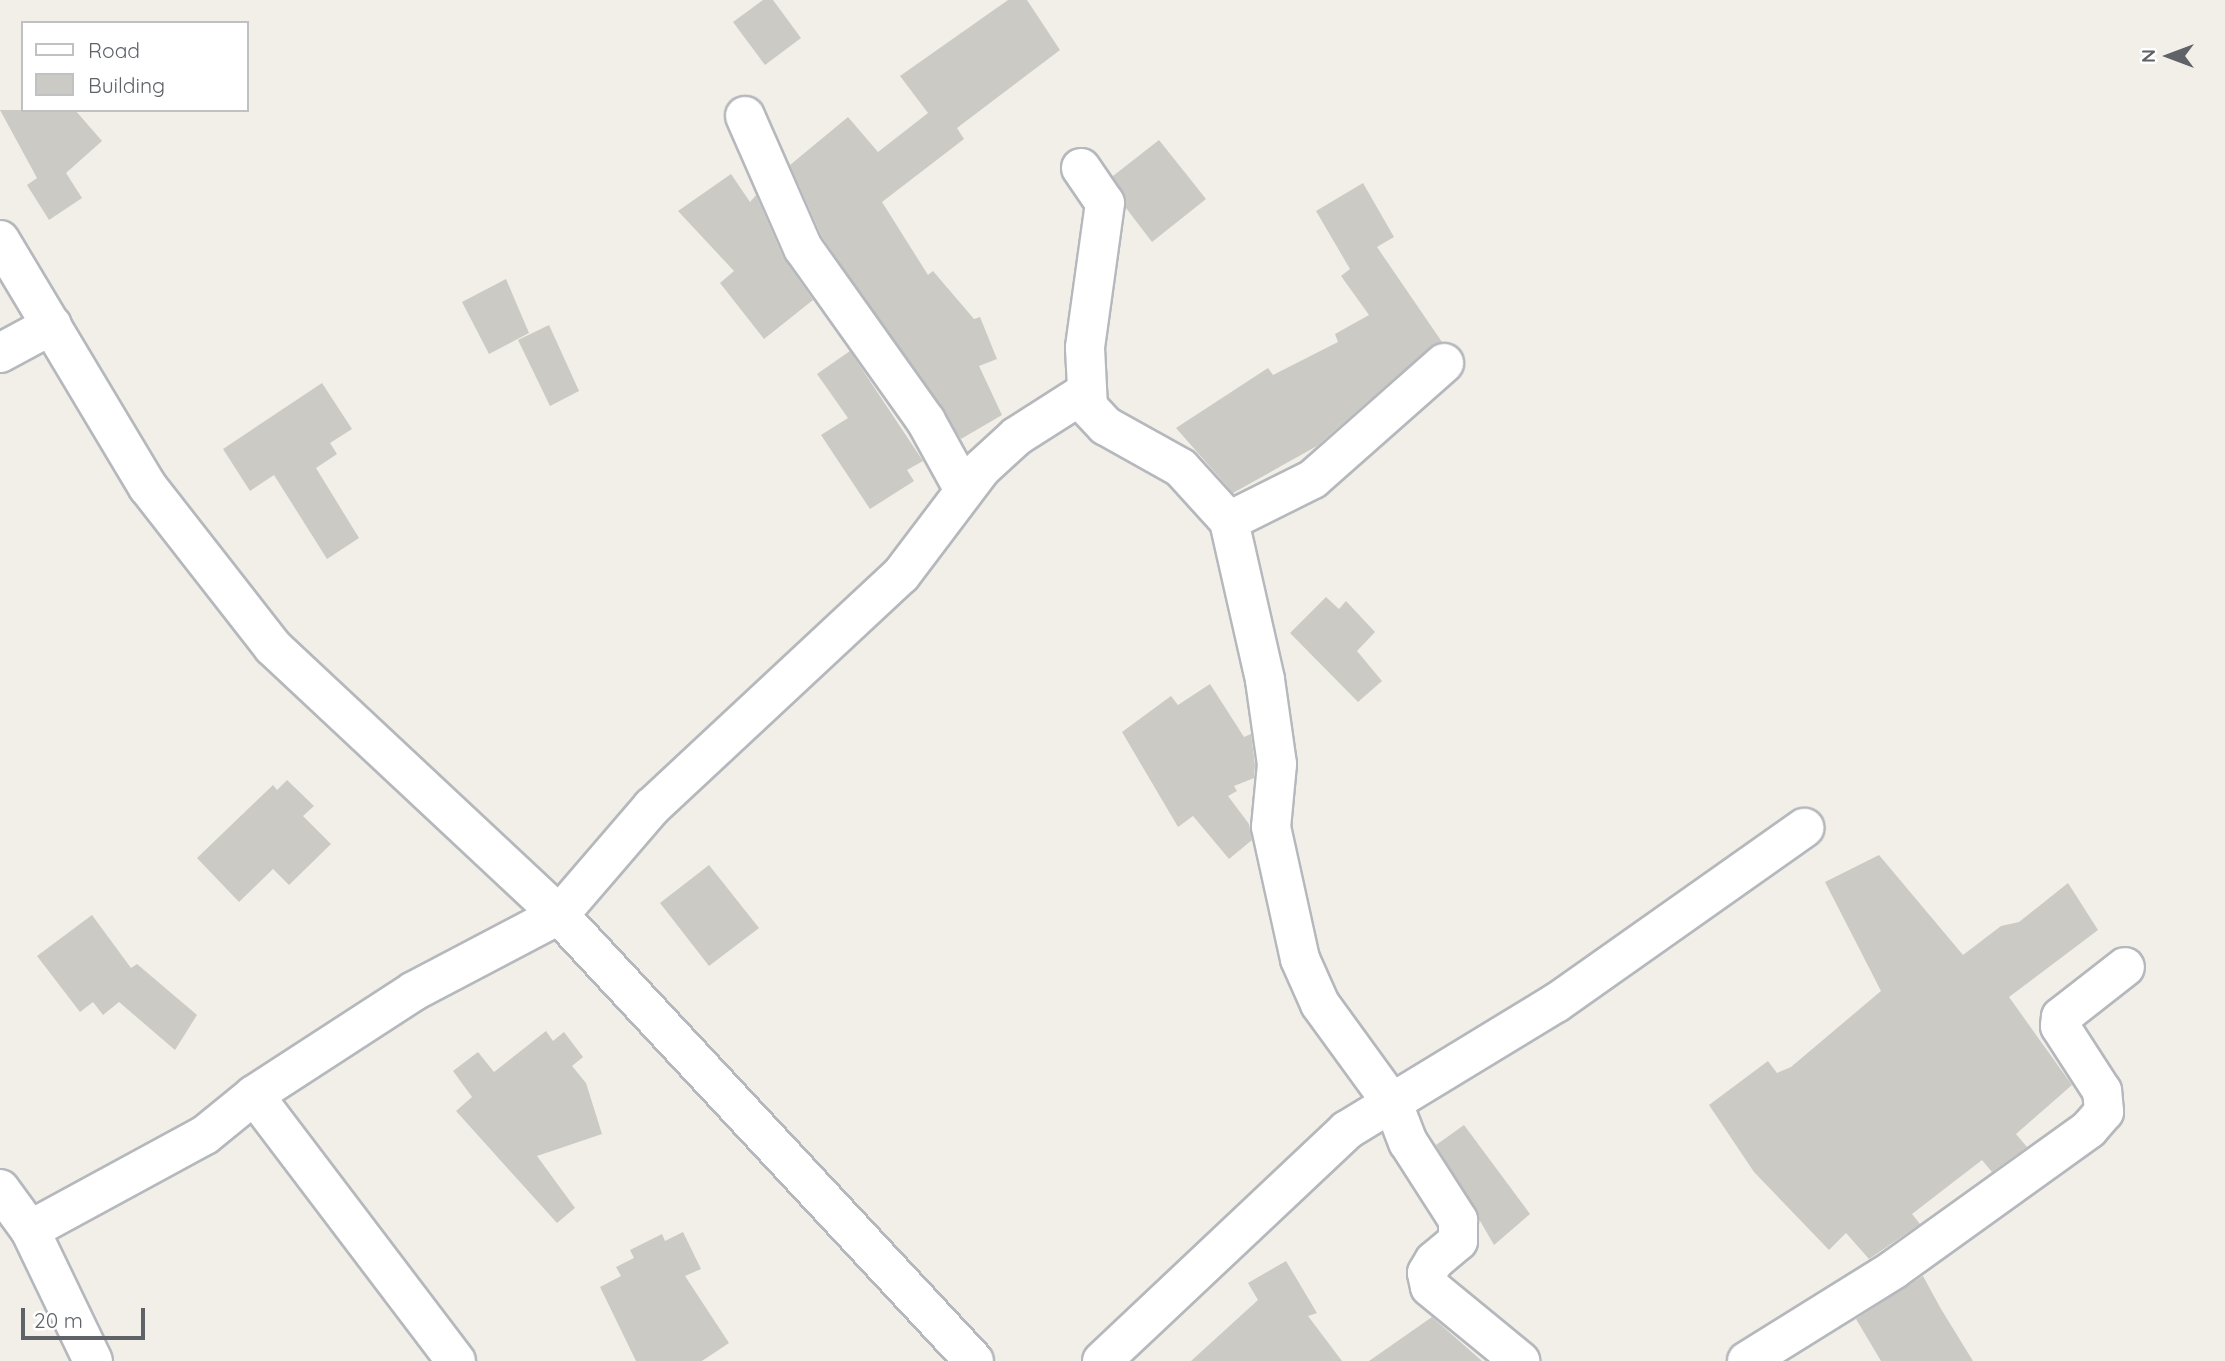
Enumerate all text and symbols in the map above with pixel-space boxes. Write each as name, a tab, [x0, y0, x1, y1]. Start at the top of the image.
legend	[21, 21, 248, 112]
north arrow	[2134, 21, 2204, 91]
text: Road	[88, 37, 140, 63]
text: N	[2136, 49, 2160, 63]
text: Building	[88, 72, 165, 98]
scale bar	[24, 1294, 149, 1338]
text: 20 m	[34, 1307, 83, 1333]

